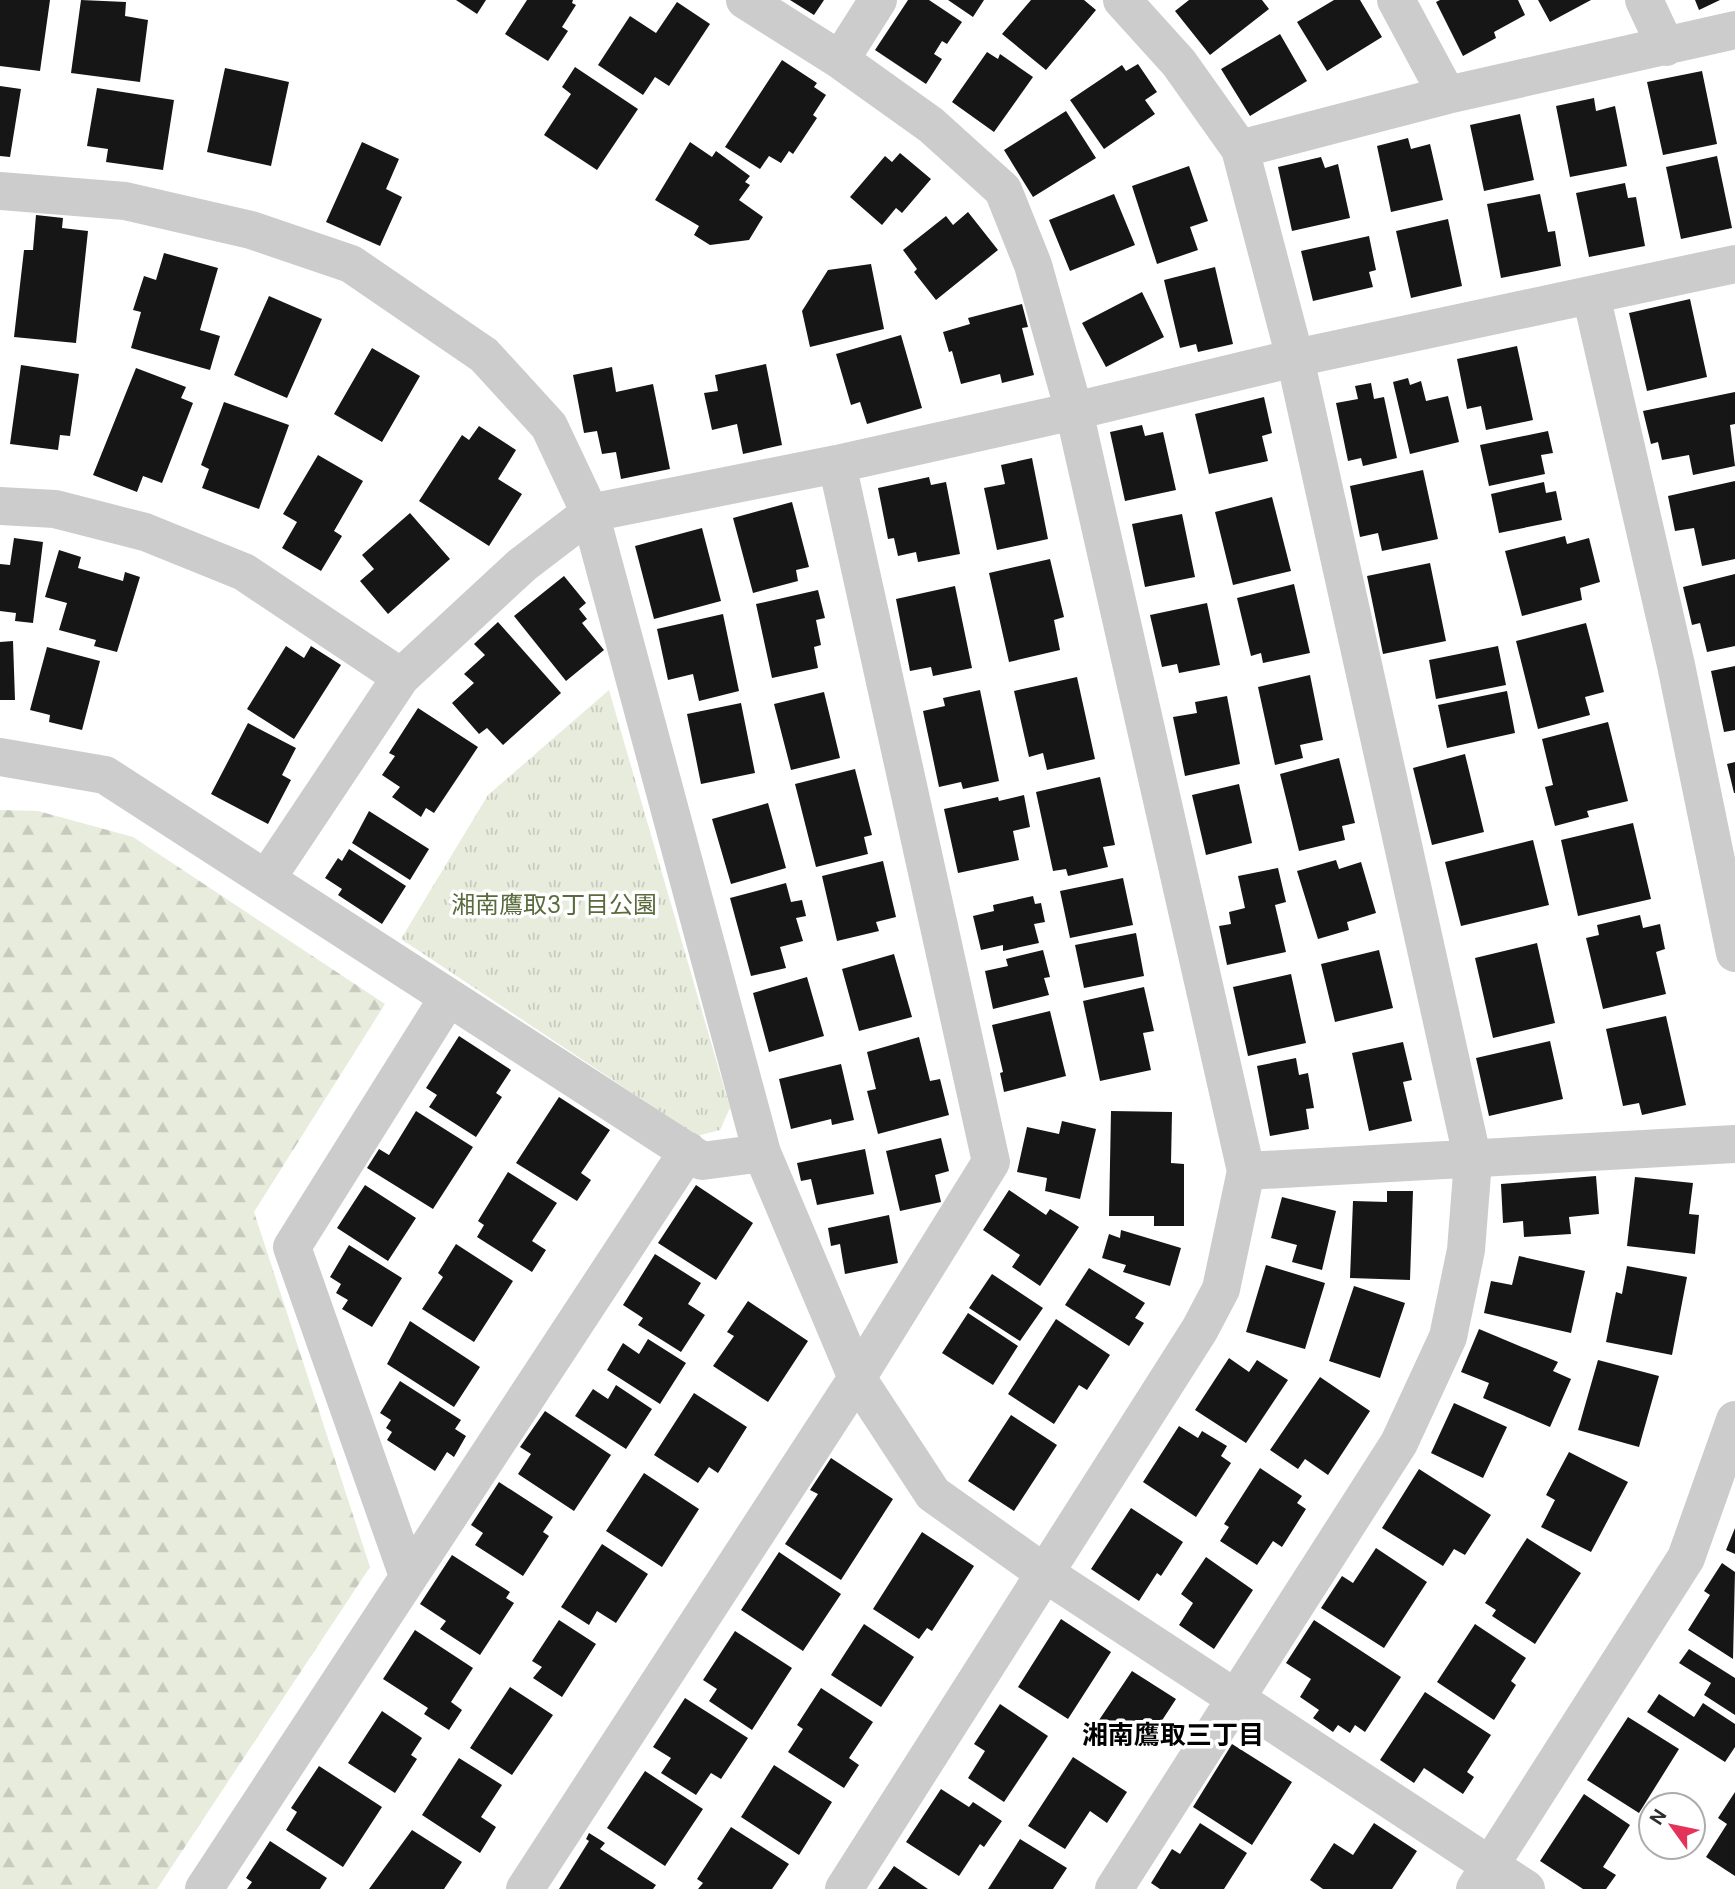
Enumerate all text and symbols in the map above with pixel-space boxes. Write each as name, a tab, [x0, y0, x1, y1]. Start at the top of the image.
park label: 湘南鷹取3丁目公園	[451, 889, 657, 920]
district label: 湘南鷹取三丁目	[1082, 1718, 1264, 1752]
north arrow	[1637, 1791, 1707, 1861]
text: N	[1644, 1804, 1672, 1830]

